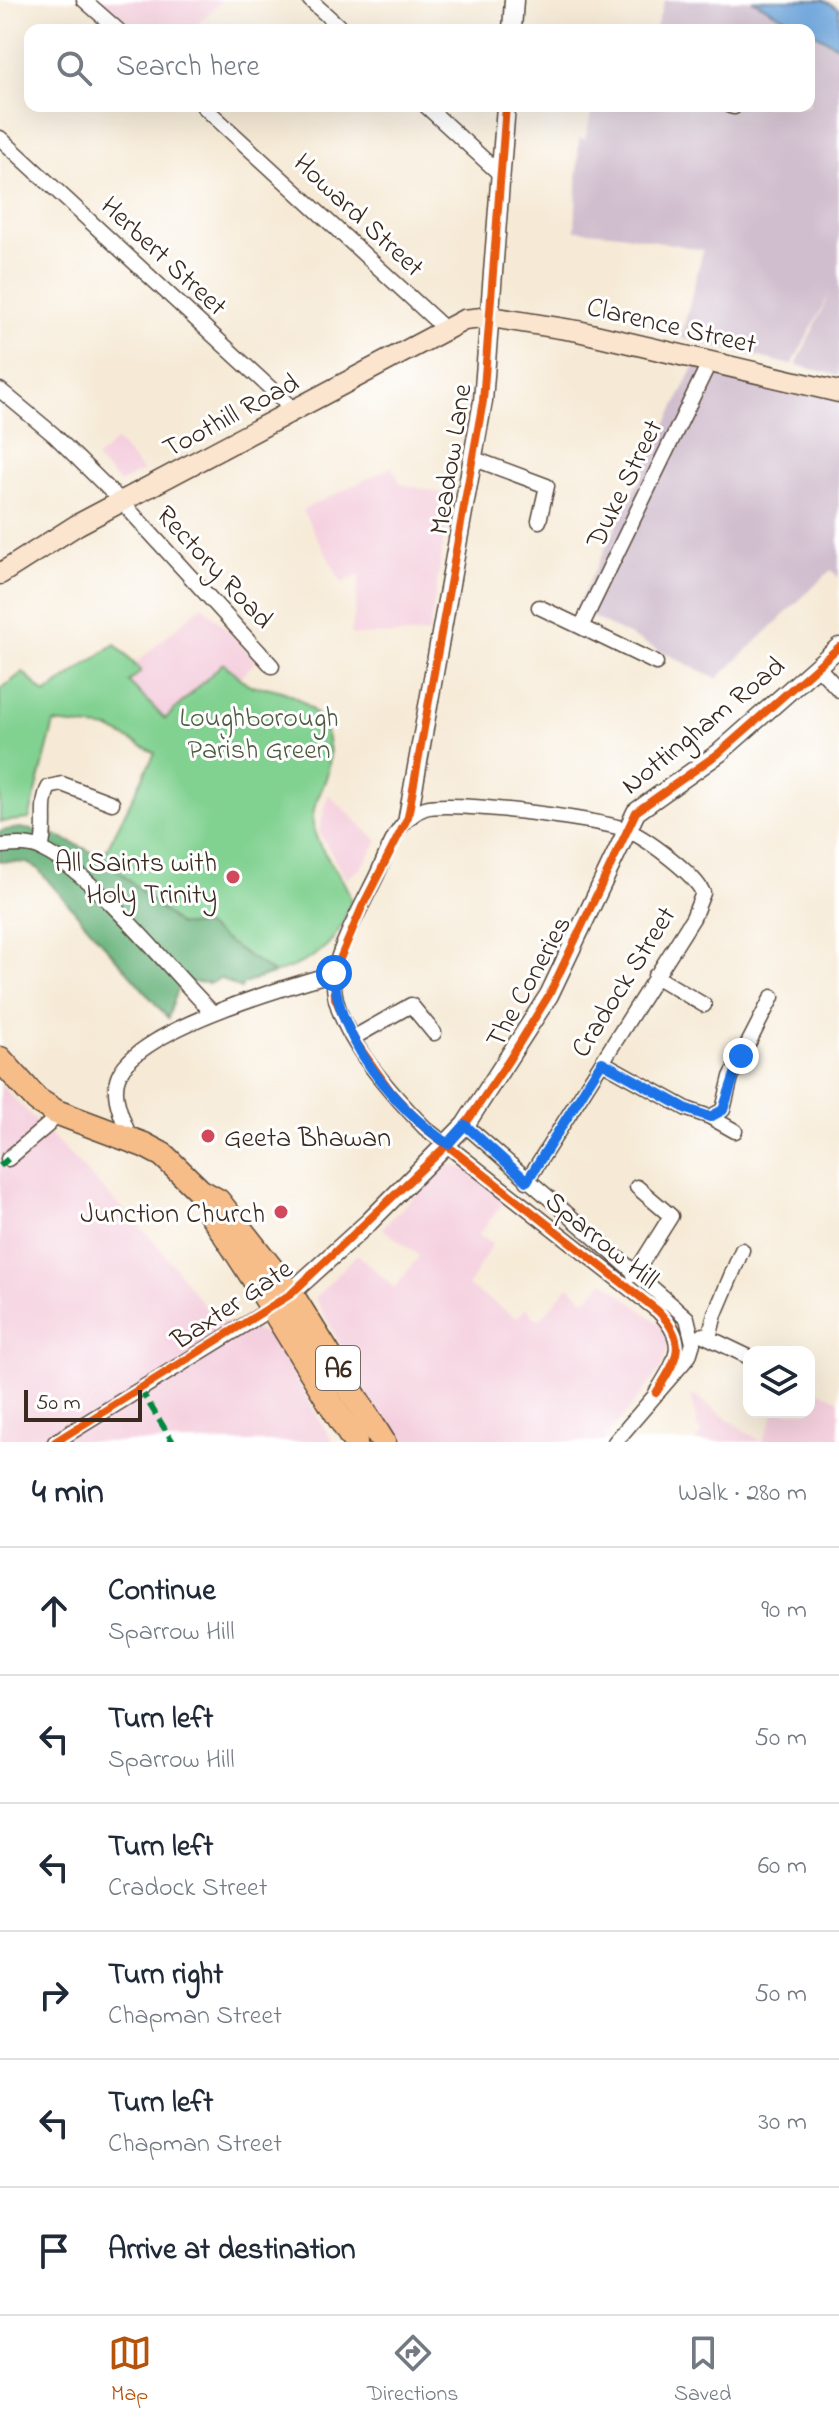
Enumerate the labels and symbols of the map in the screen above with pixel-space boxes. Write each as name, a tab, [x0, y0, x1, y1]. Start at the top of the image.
street label: Howard Street	[283, 145, 432, 288]
street label: Herbert Street	[90, 188, 235, 327]
street label: Clarence Street	[582, 288, 760, 367]
street label: Toothill Road	[156, 364, 307, 470]
street label: Meadow Lane	[420, 381, 485, 538]
street label: Duke Street	[577, 413, 675, 557]
street label: Rectory Road	[145, 497, 282, 640]
street label: Nottingham Road	[613, 647, 795, 806]
park label: Loughborough Parish Green	[180, 699, 338, 772]
place label: All Saints with Holy Trinity	[55, 844, 217, 917]
marker: All Saints with Holy Trinity	[224, 868, 242, 886]
street label: Cradock Street	[562, 899, 688, 1067]
street label: The Coneries	[477, 909, 583, 1056]
route start	[316, 955, 352, 991]
route end	[723, 1038, 759, 1074]
place label: Geeta Bhawan	[224, 1119, 391, 1160]
marker: Geeta Bhawan	[199, 1127, 217, 1145]
street label: Sparrow Hill	[535, 1183, 667, 1301]
place label: Junction Church	[80, 1195, 265, 1236]
marker: Junction Church	[272, 1203, 290, 1221]
street label: Baxter Gate	[163, 1250, 302, 1362]
road number: A6	[316, 1346, 360, 1390]
scale bar	[24, 1386, 142, 1422]

